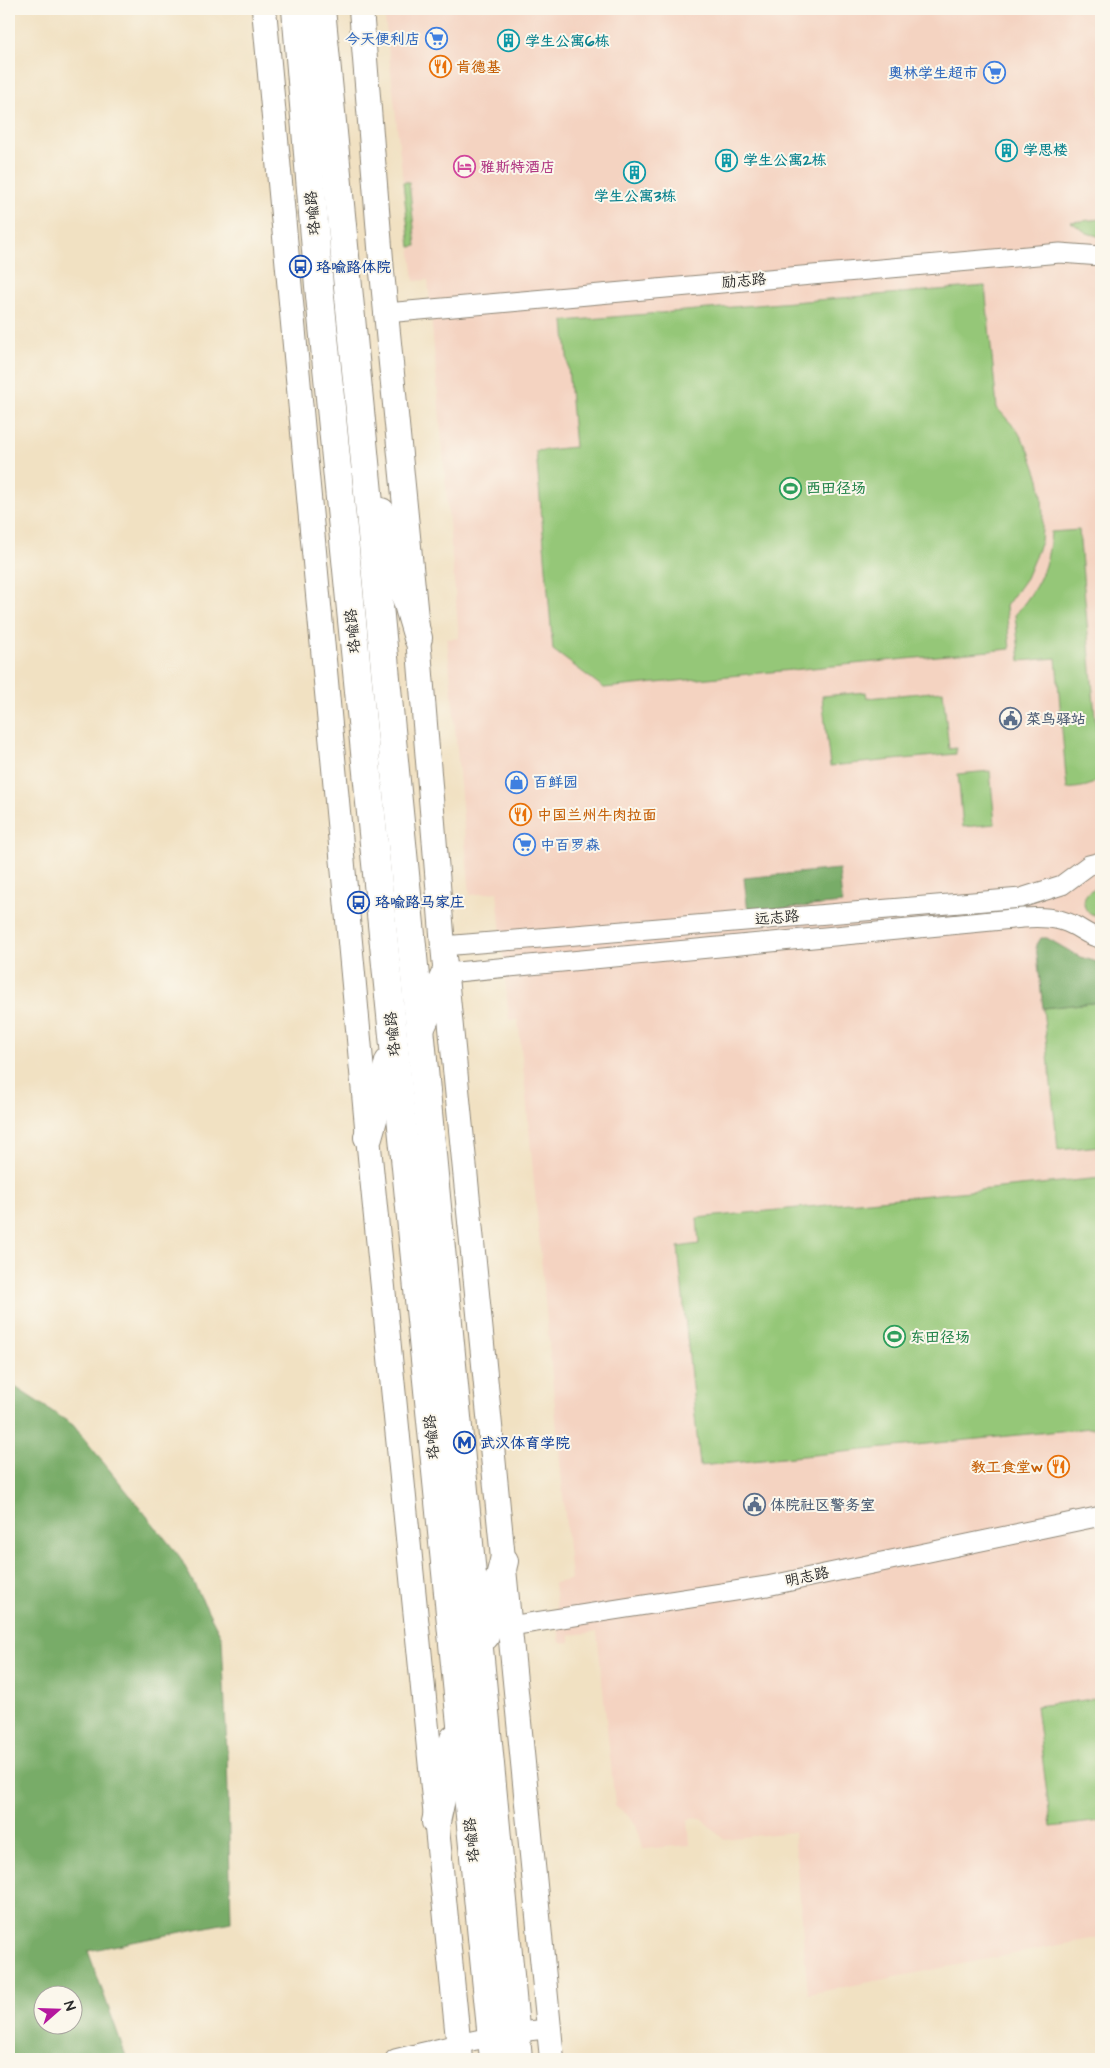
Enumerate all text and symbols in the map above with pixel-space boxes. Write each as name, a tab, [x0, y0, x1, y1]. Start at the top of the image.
supermarket icon: 今天便利店	[424, 27, 448, 51]
place label: 今天便利店	[345, 29, 420, 50]
building icon: 学生公寓6栋	[497, 29, 521, 53]
place label: 学生公寓6栋	[525, 31, 609, 52]
restaurant icon: 肯德基	[428, 55, 452, 79]
place label: 肯德基	[456, 57, 501, 78]
supermarket icon: 奥林学生超市	[982, 61, 1006, 85]
place label: 奥林学生超市	[888, 63, 978, 84]
building icon: 学思楼	[995, 138, 1019, 162]
place label: 学思楼	[1023, 140, 1068, 161]
building icon: 学生公寓2栋	[715, 148, 739, 172]
place label: 学生公寓2栋	[743, 150, 827, 171]
hotel icon: 雅斯特酒店	[452, 155, 476, 179]
place label: 雅斯特酒店	[480, 157, 555, 178]
building icon: 学生公寓3栋	[623, 161, 647, 185]
place label: 学生公寓3栋	[594, 186, 676, 207]
street label: 珞喻路	[301, 190, 325, 236]
bus stop icon: 珞喻路体院	[288, 255, 312, 279]
place label: 珞喻路体院	[316, 257, 391, 278]
street label: 励志路	[721, 269, 767, 293]
sports icon: 西田径场	[778, 476, 802, 500]
place label: 西田径场	[806, 478, 866, 499]
street label: 珞喻路	[340, 608, 366, 654]
public building icon: 菜鸟驿站	[998, 707, 1022, 731]
place label: 菜鸟驿站	[1026, 709, 1086, 730]
shop icon: 百鲜园	[505, 770, 529, 794]
place label: 百鲜园	[533, 772, 578, 793]
restaurant icon: 中国兰州牛肉拉面	[509, 803, 533, 827]
place label: 中国兰州牛肉拉面	[537, 805, 657, 826]
supermarket icon: 中百罗森	[512, 833, 536, 857]
place label: 中百罗森	[540, 835, 600, 856]
bus stop icon: 珞喻路马家庄	[347, 890, 371, 914]
place label: 珞喻路马家庄	[375, 892, 465, 913]
street label: 远志路	[754, 906, 800, 930]
street label: 珞喻路	[380, 1011, 406, 1057]
sports icon: 东田径场	[882, 1325, 906, 1349]
place label: 东田径场	[910, 1327, 970, 1348]
street label: 珞喻路	[419, 1414, 445, 1460]
metro station icon: 武汉体育学院	[452, 1431, 476, 1455]
place label: 武汉体育学院	[480, 1433, 570, 1454]
restaurant icon: 教工食堂w	[1047, 1455, 1071, 1479]
place label: 教工食堂w	[971, 1457, 1043, 1478]
public building icon: 体院社区警务室	[742, 1493, 766, 1517]
place label: 体院社区警务室	[770, 1495, 875, 1516]
street label: 明志路	[783, 1562, 831, 1592]
street label: 珞喻路	[459, 1817, 485, 1863]
north arrow	[32, 1986, 82, 2036]
text: N	[58, 1998, 80, 2014]

